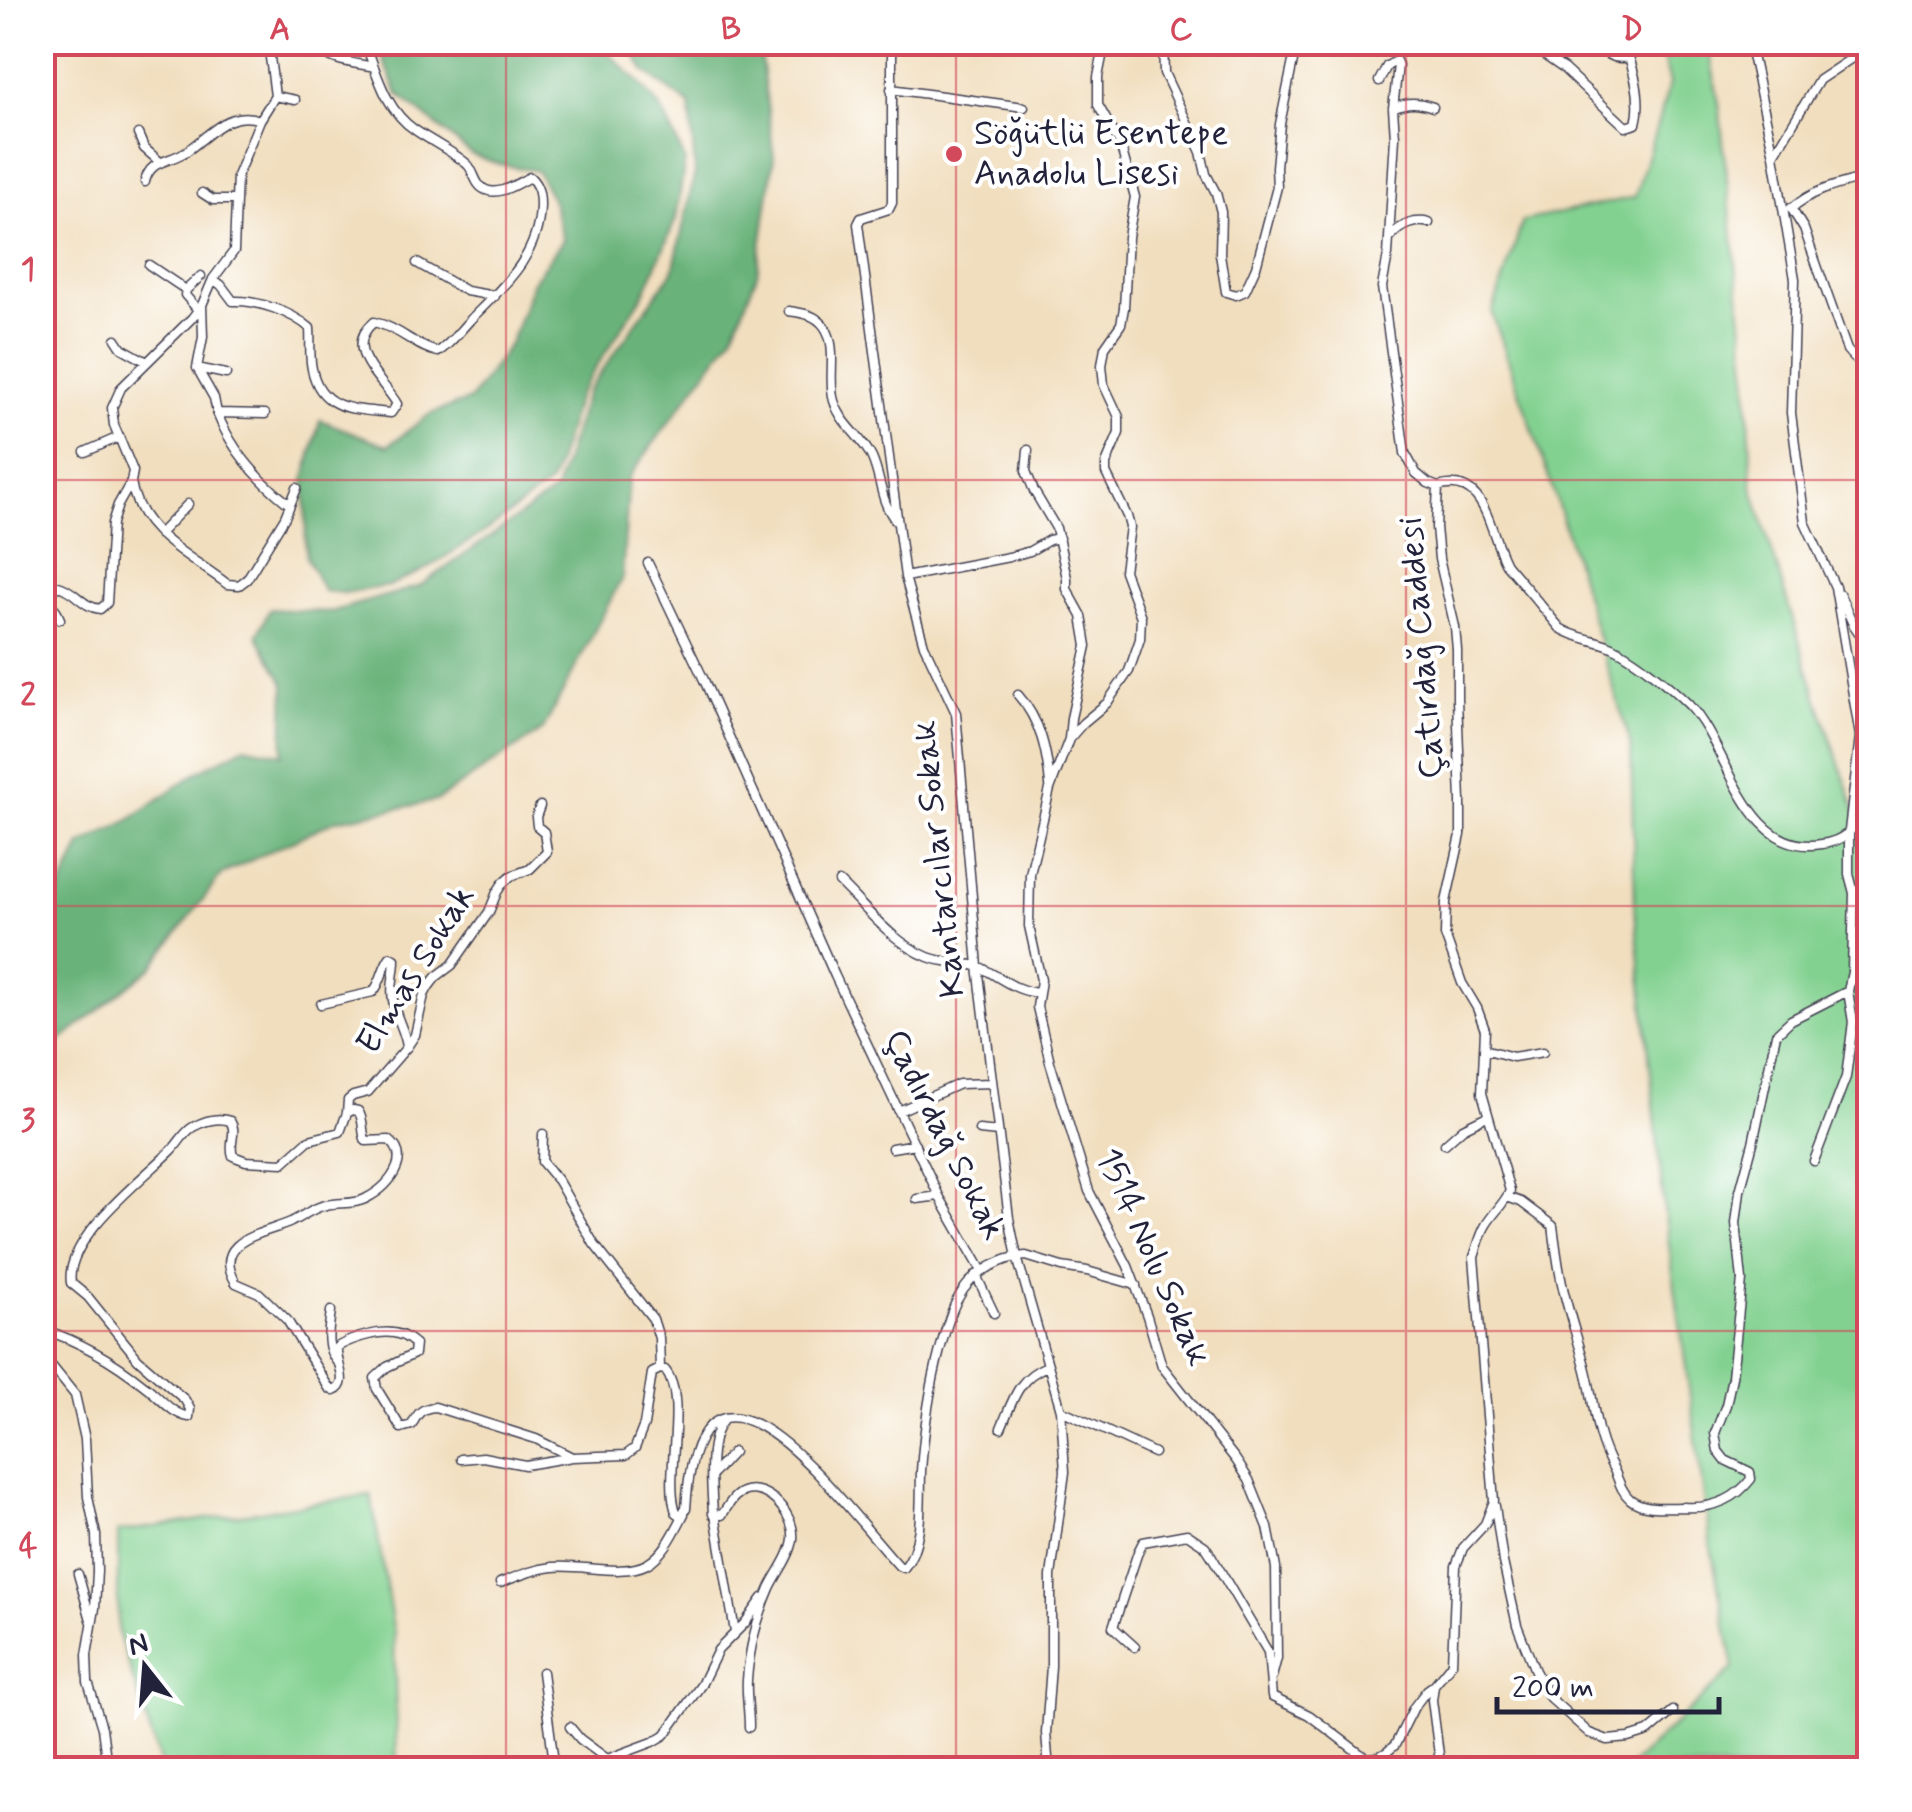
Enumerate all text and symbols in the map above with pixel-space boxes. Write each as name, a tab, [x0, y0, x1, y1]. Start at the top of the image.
text: A	[270, 9, 290, 51]
text: B	[721, 9, 741, 51]
text: C	[1170, 9, 1193, 51]
text: D	[1621, 9, 1643, 51]
place label: Söğütlü Esentepe Anadolu Lisesi	[974, 111, 1228, 197]
marker: Söğütlü Esentepe Anadolu Lisesi	[943, 143, 965, 165]
text: 1	[21, 249, 35, 291]
street label: Çatırdağ Caddesi	[1388, 515, 1456, 781]
text: 2	[20, 675, 36, 717]
street label: Kantarcılar Sokak	[902, 718, 976, 1000]
street label: Elmas Sokak	[346, 877, 486, 1063]
street label: Çadırdağ Sokak	[871, 1022, 1017, 1248]
text: 3	[21, 1100, 36, 1142]
street label: 1514 Nolu Sokak	[1084, 1141, 1222, 1373]
text: 4	[19, 1526, 38, 1568]
north arrow	[95, 1617, 195, 1717]
text: N	[124, 1625, 153, 1666]
scale bar	[1497, 1652, 1720, 1714]
text: 200 m	[1512, 1669, 1594, 1708]

